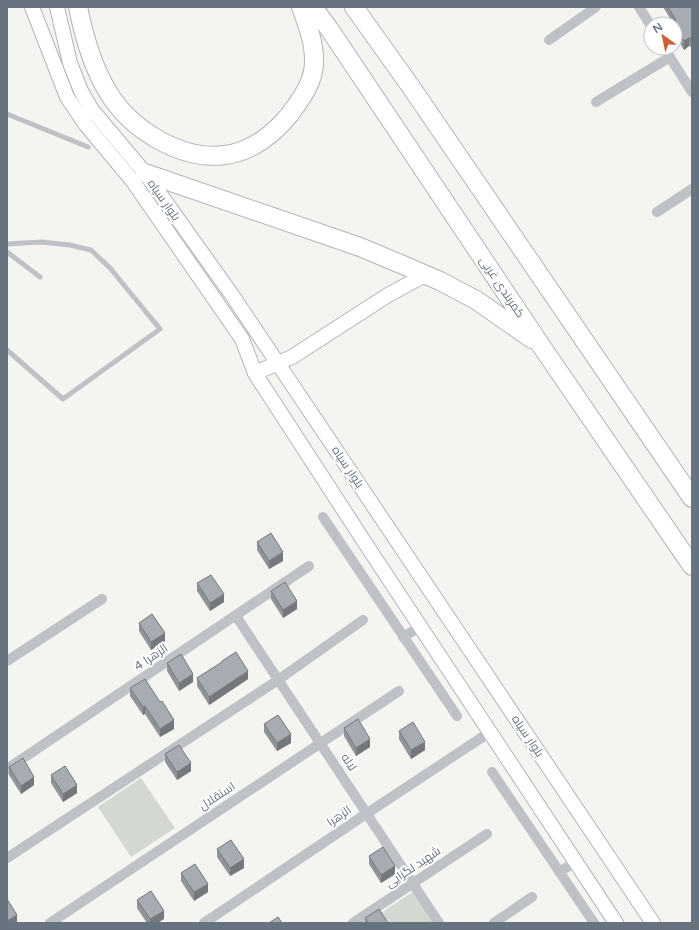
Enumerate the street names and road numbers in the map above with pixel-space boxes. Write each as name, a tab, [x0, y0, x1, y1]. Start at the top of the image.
street label: بلوار سپاه	[144, 177, 183, 224]
street label: کمربندی غربی	[476, 254, 528, 320]
street label: بلوار سپاه	[328, 443, 367, 491]
street label: الزهرا 4	[132, 641, 170, 673]
street label: بلوار سپاه	[508, 712, 547, 760]
street label: لاله	[338, 751, 360, 773]
street label: استقلال	[196, 779, 238, 813]
street label: الزهرا	[324, 803, 354, 829]
street label: شهید لگزایی	[383, 843, 443, 891]

